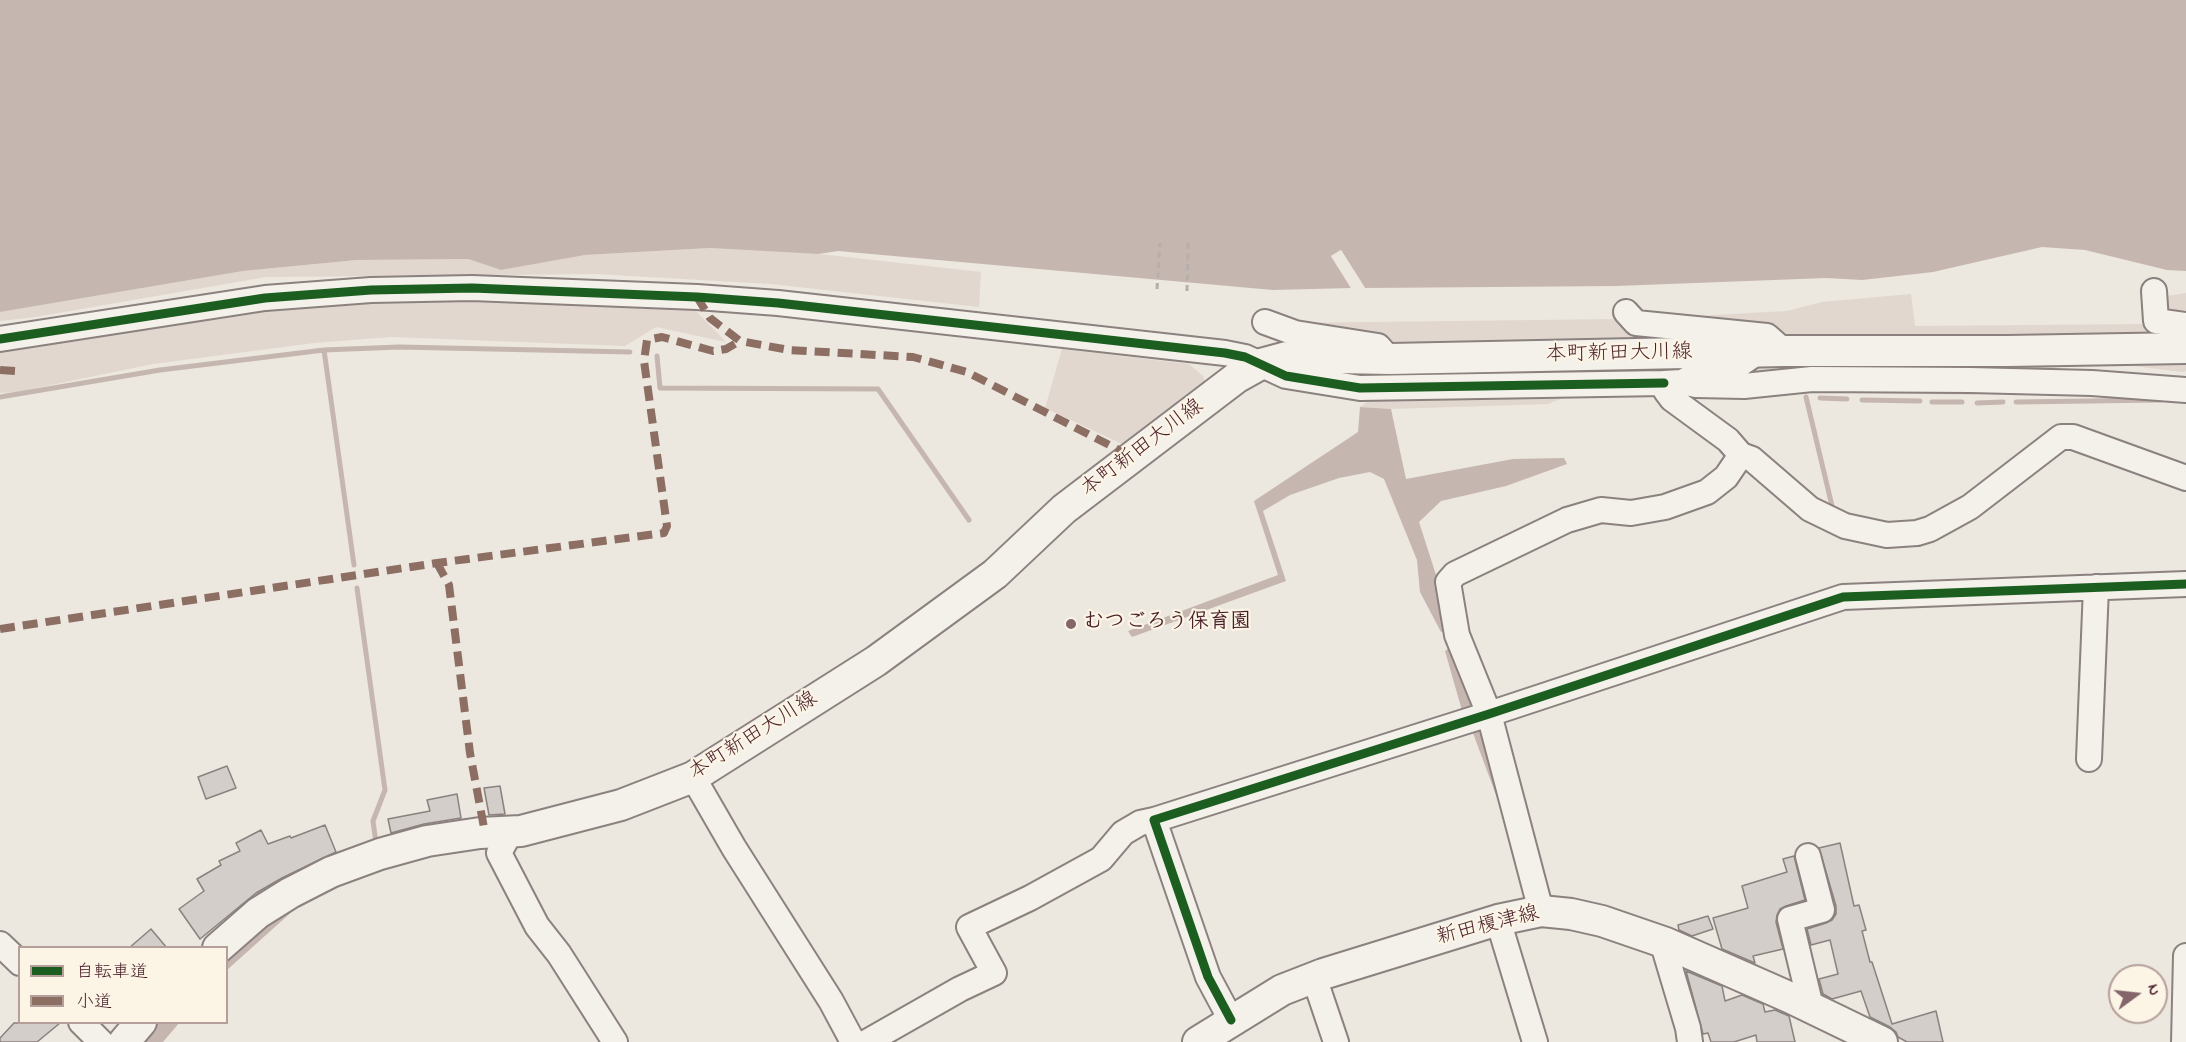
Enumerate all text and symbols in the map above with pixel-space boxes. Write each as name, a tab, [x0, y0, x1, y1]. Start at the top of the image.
street label: 本町新田大川線	[1545, 341, 1693, 369]
street label: 本町新田大川線	[1077, 395, 1209, 503]
place label: むつごろう保育園	[1083, 611, 1251, 637]
marker: むつごろう保育園	[1064, 617, 1078, 631]
street label: 本町新田大川線	[685, 687, 823, 787]
street label: 新田榎津線	[1434, 902, 1542, 952]
legend	[18, 946, 228, 1024]
text: 自転車道	[76, 960, 148, 986]
north arrow	[2108, 964, 2168, 1024]
text: N	[2140, 982, 2166, 998]
text: 小道	[76, 990, 112, 1016]

